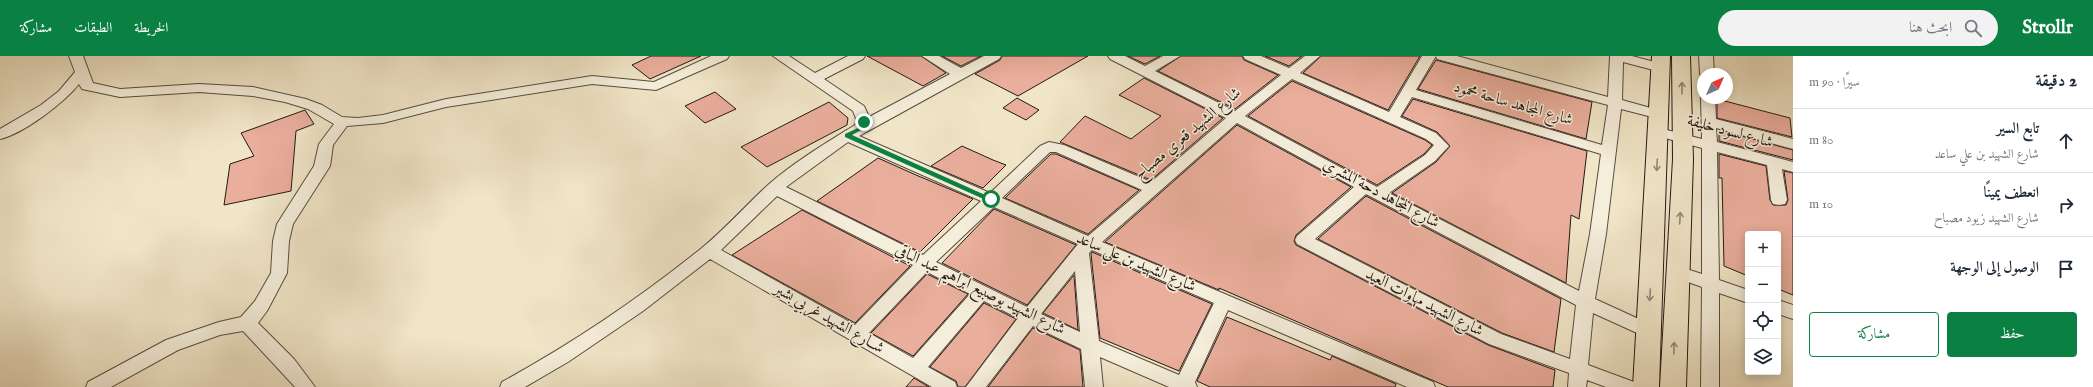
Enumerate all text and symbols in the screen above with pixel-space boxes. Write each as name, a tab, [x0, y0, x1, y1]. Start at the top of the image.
search box	[1718, 10, 1998, 46]
text: Strollr	[2022, 16, 2073, 40]
icon: search	[1962, 17, 1984, 39]
text: ابحث هنا	[1909, 18, 1952, 37]
text: مشاركة	[20, 19, 52, 37]
text: الطبقات	[74, 19, 112, 37]
text: الخريطة	[134, 19, 168, 37]
north arrow	[1697, 68, 1733, 104]
text: 2 دقيقة	[2036, 71, 2077, 92]
text: سيرًا · 90 m	[1809, 74, 1860, 91]
street label: شارع المجاهد ساحة محمود	[1450, 77, 1575, 133]
one-way arrow	[1678, 82, 1686, 95]
street label: شارع الشهيد قعري مصباح	[1130, 83, 1248, 187]
street label: شارع لسود خليفة	[1684, 111, 1775, 155]
route end	[855, 113, 873, 131]
text: تابع السير	[1997, 119, 2039, 138]
icon: ahead	[2055, 130, 2077, 152]
text: 80 m	[1809, 132, 1833, 149]
text: شارع الشهيد بن علي ساعد	[1935, 146, 2039, 163]
street label: شارع المجاهد دحة المشري	[1318, 155, 1443, 235]
one-way arrow	[1653, 158, 1660, 171]
text: انعطف يمينًا	[1983, 183, 2039, 202]
route start	[982, 190, 1000, 208]
icon: right	[2055, 194, 2077, 216]
text: 10 m	[1809, 196, 1833, 213]
text: شارع الشهيد زيود مصباح	[1934, 210, 2039, 227]
one-way arrow	[1676, 212, 1684, 225]
street label: شارع الشهيد بن علي ساعد	[1072, 229, 1199, 301]
map controls	[1745, 231, 1781, 375]
button: +	[1745, 231, 1781, 267]
street label: شارع الشهيد بوصبيع ابراهيم عبد الباقي	[889, 240, 1068, 344]
text: الوصول إلى الوجهة	[1950, 258, 2039, 277]
icon: arrive	[2055, 258, 2077, 280]
street label: شارع الشهيد مهاوات العيد	[1361, 265, 1486, 343]
button: −	[1745, 267, 1781, 303]
street label: شــارع الشهيد غربي بشير	[768, 278, 888, 360]
one-way arrow	[1647, 288, 1654, 301]
button: locate	[1745, 303, 1781, 339]
button: مشاركة	[1809, 312, 1939, 357]
button: حفظ	[1947, 312, 2077, 357]
button: layers	[1745, 339, 1781, 375]
one-way arrow	[1671, 342, 1678, 355]

